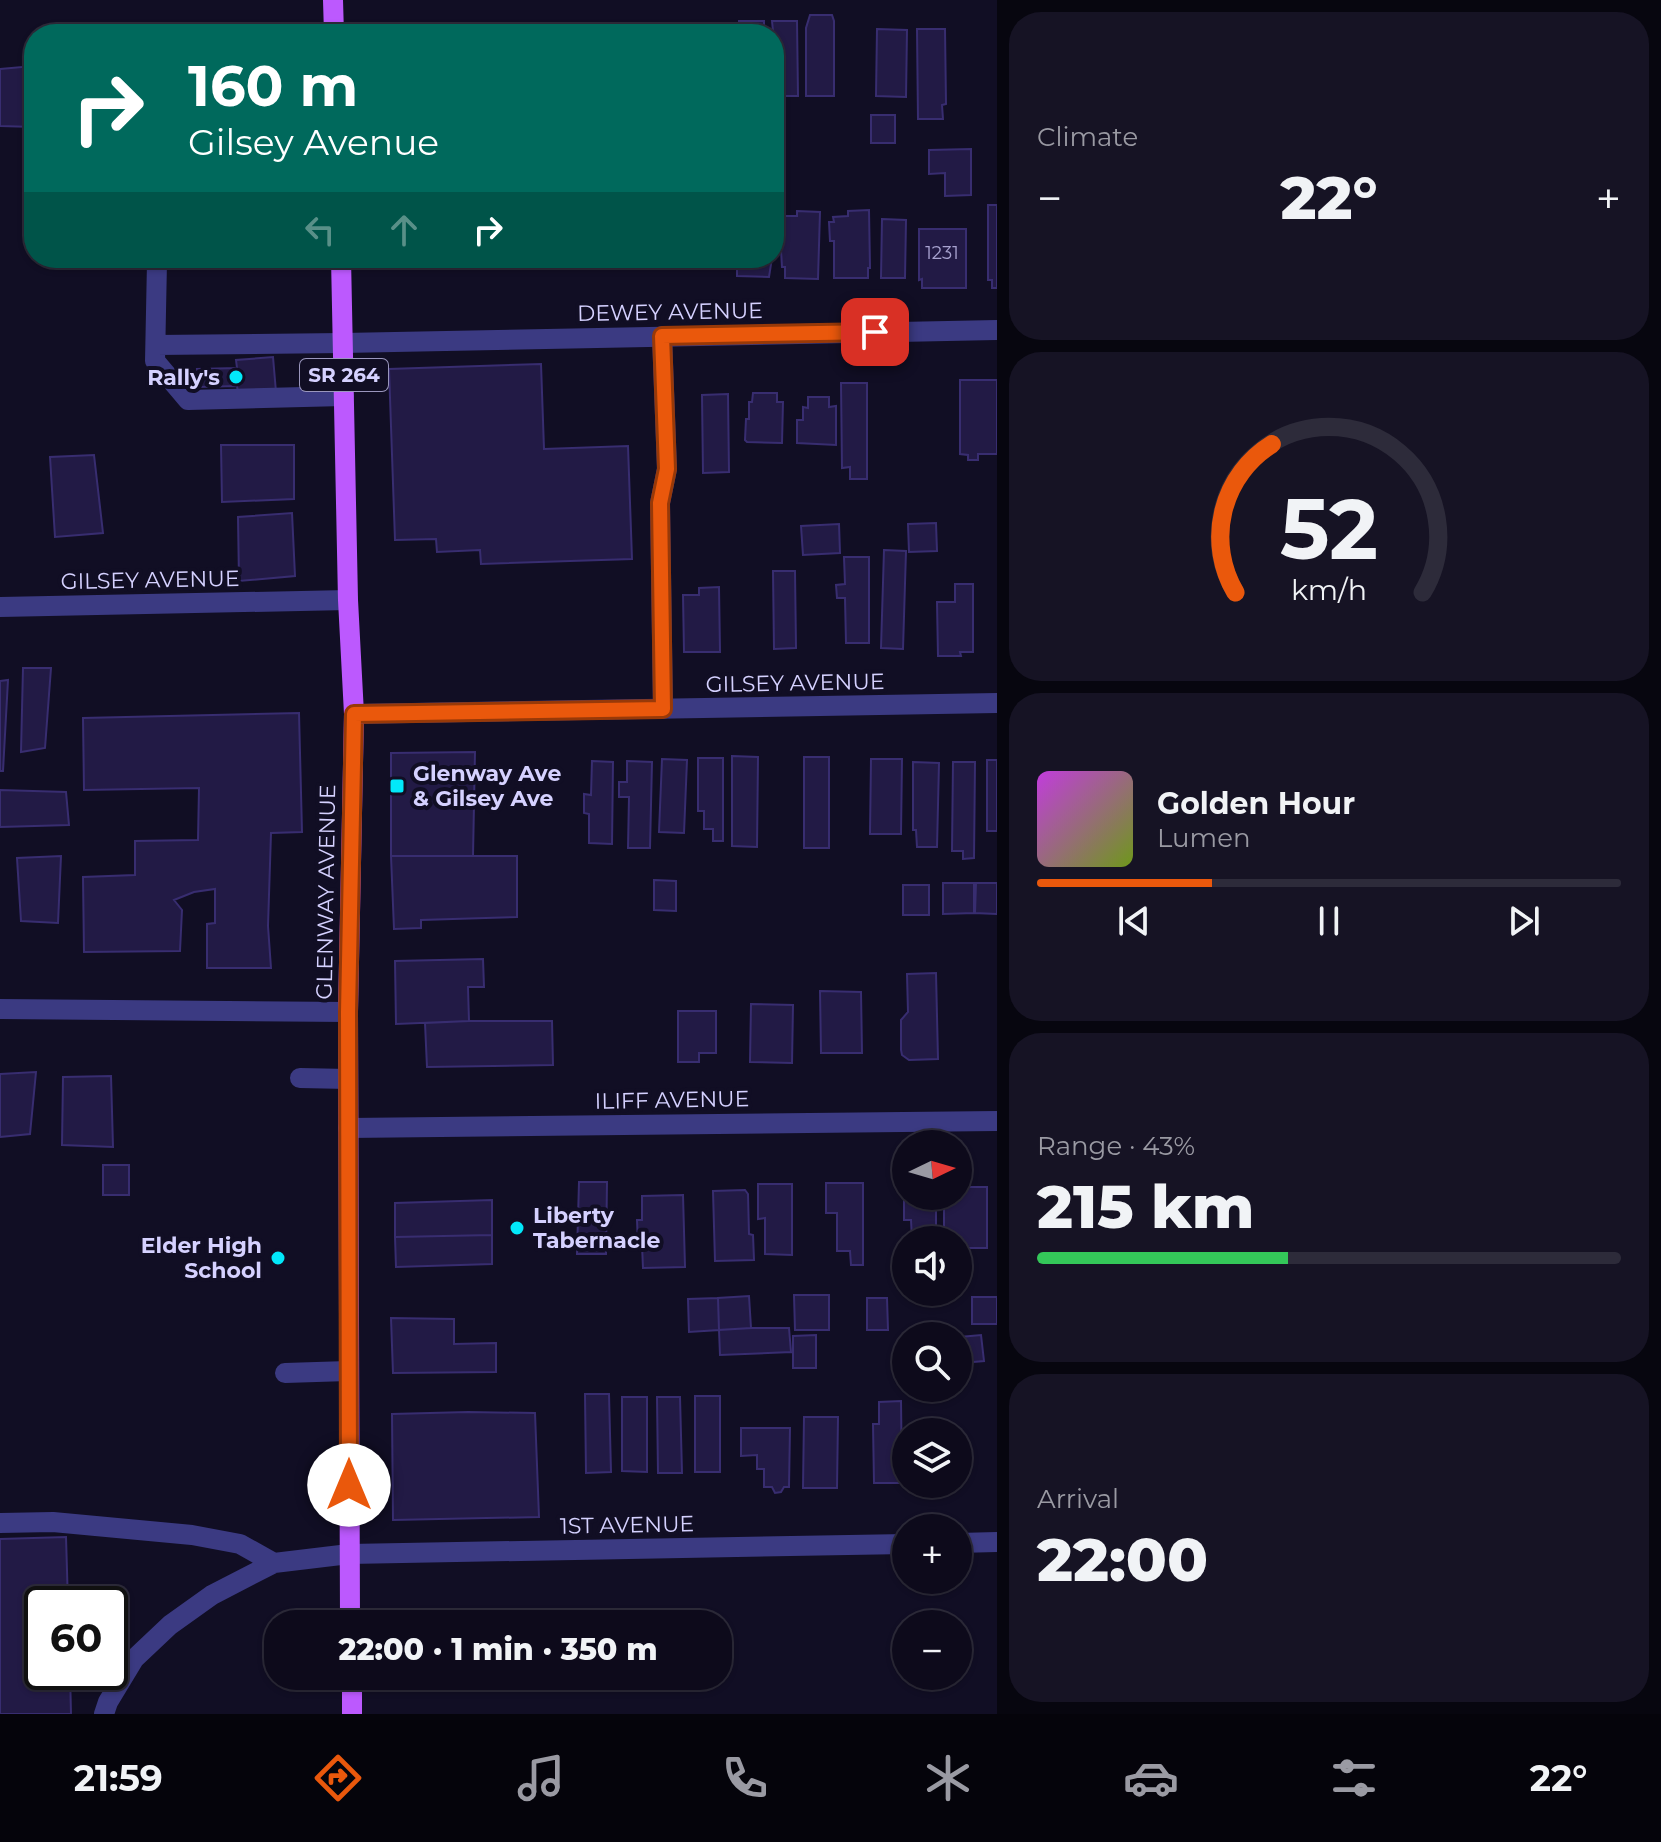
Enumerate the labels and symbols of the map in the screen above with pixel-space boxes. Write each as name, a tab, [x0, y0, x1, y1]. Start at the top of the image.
house number: 1231	[925, 242, 959, 264]
street label: DEWEY AVENUE	[577, 297, 763, 327]
pin	[841, 298, 909, 366]
road number: SR 264	[300, 359, 388, 391]
place label: Rally's	[147, 364, 220, 391]
marker: Rally's	[227, 368, 245, 386]
street label: GILSEY AVENUE	[60, 565, 240, 595]
street label: GILSEY AVENUE	[705, 668, 885, 698]
place label: Glenway Ave & Gilsey Ave	[413, 760, 561, 812]
marker: Glenway Ave & Gilsey Ave	[388, 777, 406, 795]
street label: GLENWAY AVENUE	[311, 784, 341, 1000]
street label: ILIFF AVENUE	[594, 1085, 750, 1115]
north arrow	[892, 1130, 972, 1210]
place label: Liberty Tabernacle	[533, 1202, 660, 1254]
marker: Liberty Tabernacle	[508, 1219, 526, 1237]
place label: Elder High School	[141, 1232, 262, 1284]
marker: Elder High School	[269, 1249, 287, 1267]
position arrow	[307, 1443, 391, 1527]
street label: 1ST AVENUE	[560, 1510, 694, 1540]
speed limit sign: 60	[24, 1586, 128, 1690]

